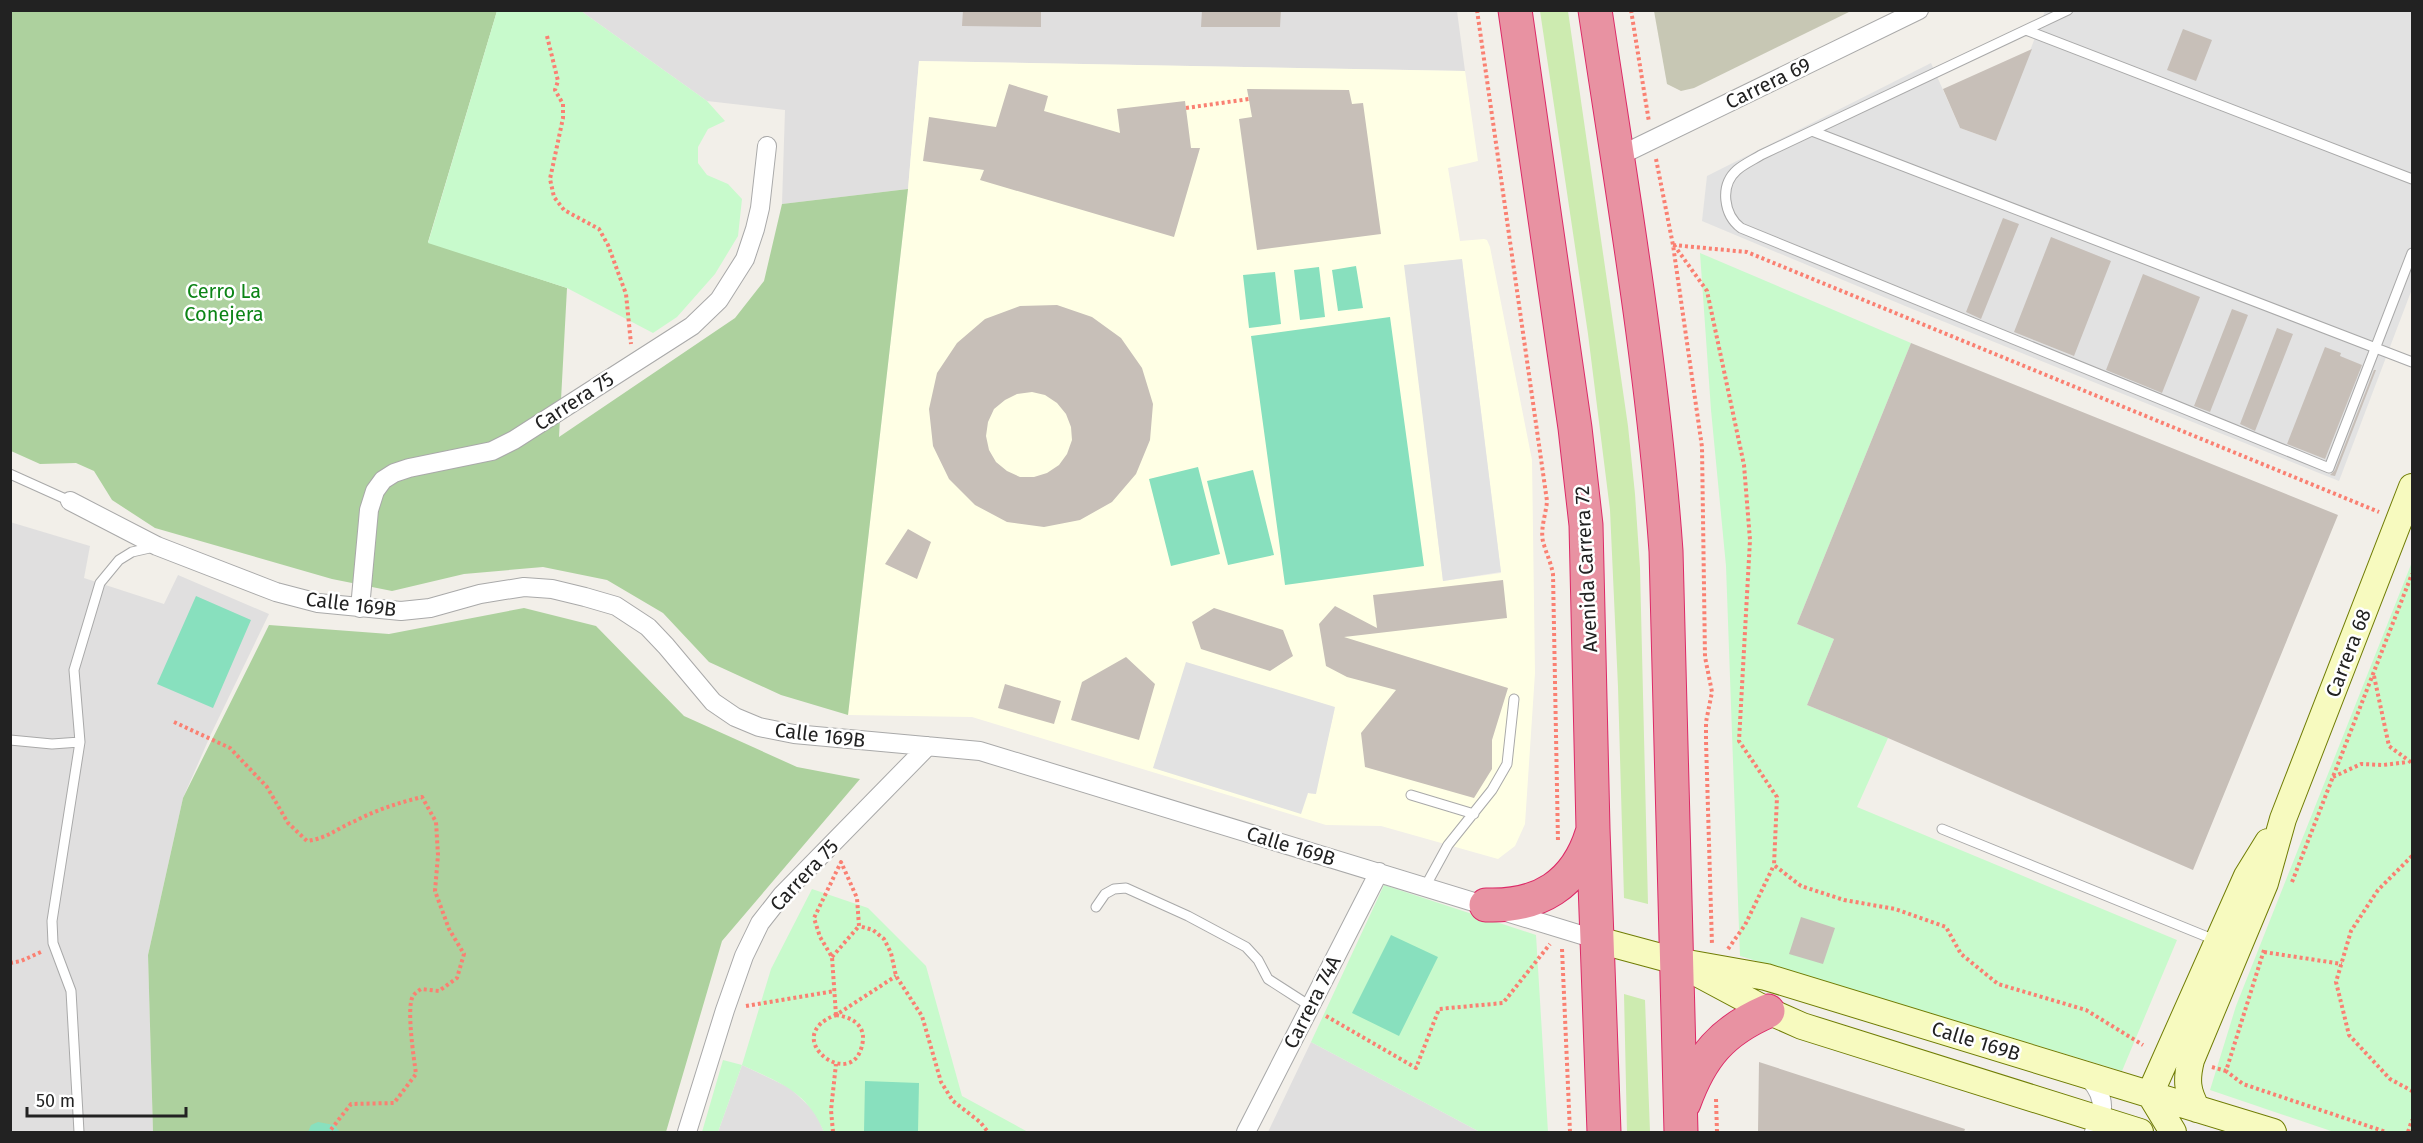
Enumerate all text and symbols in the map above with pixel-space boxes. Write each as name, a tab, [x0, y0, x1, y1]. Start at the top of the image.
street label: Carrera 69	[1722, 52, 1814, 114]
park label: Cerro La Conejera	[184, 279, 264, 326]
street label: Carrera 75	[530, 367, 618, 435]
street label: Avenida Carrera 72	[1570, 485, 1602, 653]
street label: Calle 169B	[304, 587, 398, 621]
street label: Carrera 68	[2320, 606, 2376, 700]
street label: Calle 169B	[773, 718, 867, 752]
street label: Calle 169B	[1244, 821, 1338, 871]
street label: Carrera 75	[765, 834, 843, 916]
street label: Carrera 74A	[1278, 951, 1346, 1052]
street label: Calle 169B	[1929, 1016, 2023, 1066]
scale bar	[27, 1080, 186, 1118]
text: 50 m	[36, 1090, 75, 1112]

